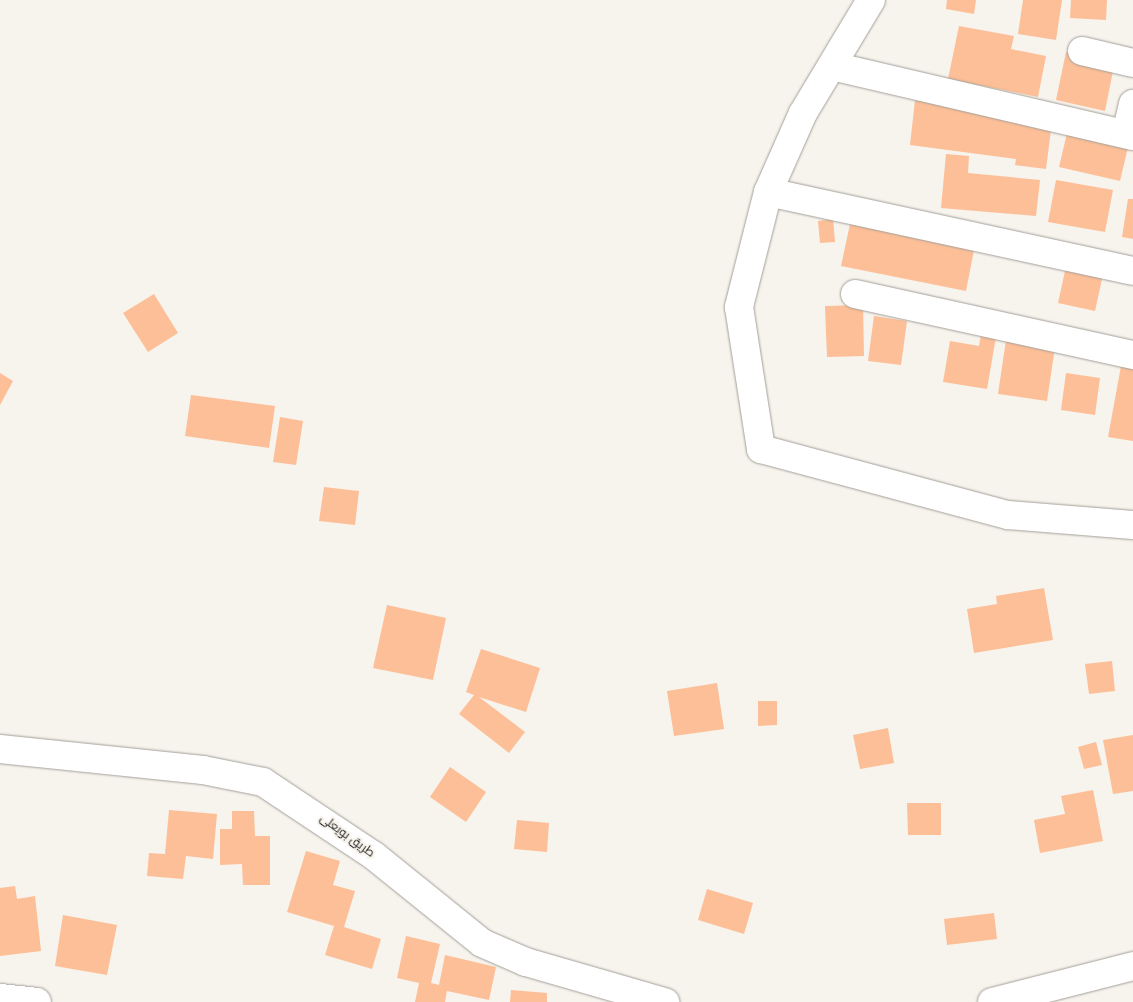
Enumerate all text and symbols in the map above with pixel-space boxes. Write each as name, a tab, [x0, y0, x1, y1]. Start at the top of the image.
street label: طريق بويعلى	[317, 811, 377, 861]

